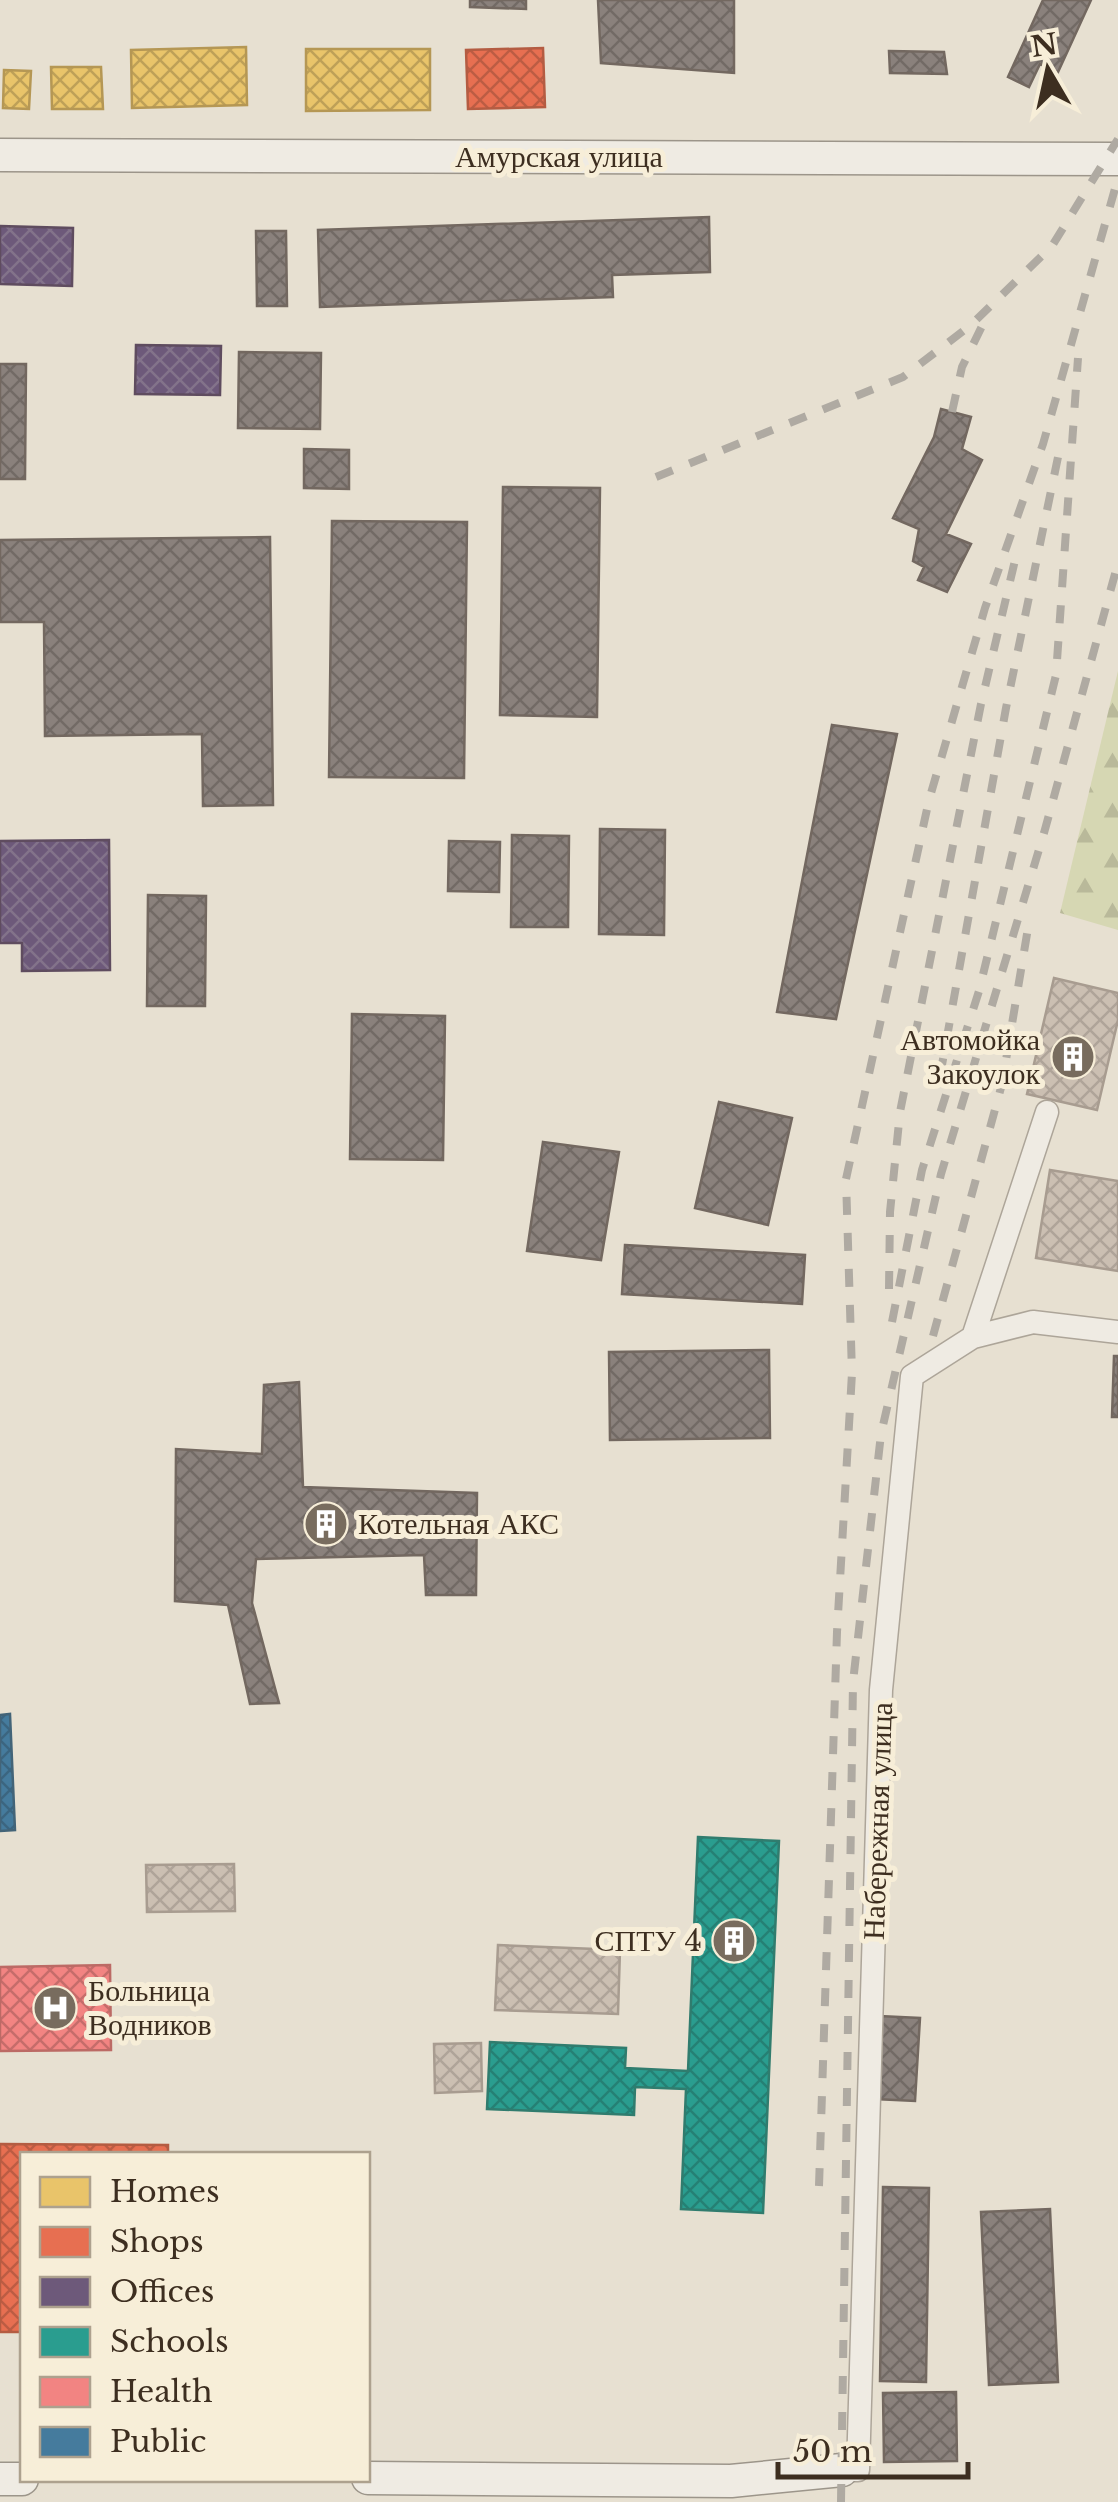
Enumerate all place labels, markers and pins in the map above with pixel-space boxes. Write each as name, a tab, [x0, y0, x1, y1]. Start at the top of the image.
place label: Автомойка Закоулок	[900, 1021, 1040, 1092]
building icon: Автомойка Закоулок	[1050, 1034, 1096, 1080]
building icon: Котельная АКС	[303, 1501, 349, 1547]
place label: Котельная АКС	[358, 1505, 559, 1542]
building icon: СПТУ 4	[711, 1918, 757, 1964]
place label: СПТУ 4	[595, 1922, 702, 1959]
place label: Больница Водников	[88, 1972, 212, 2043]
hospital icon: Больница Водников	[32, 1985, 78, 2031]

